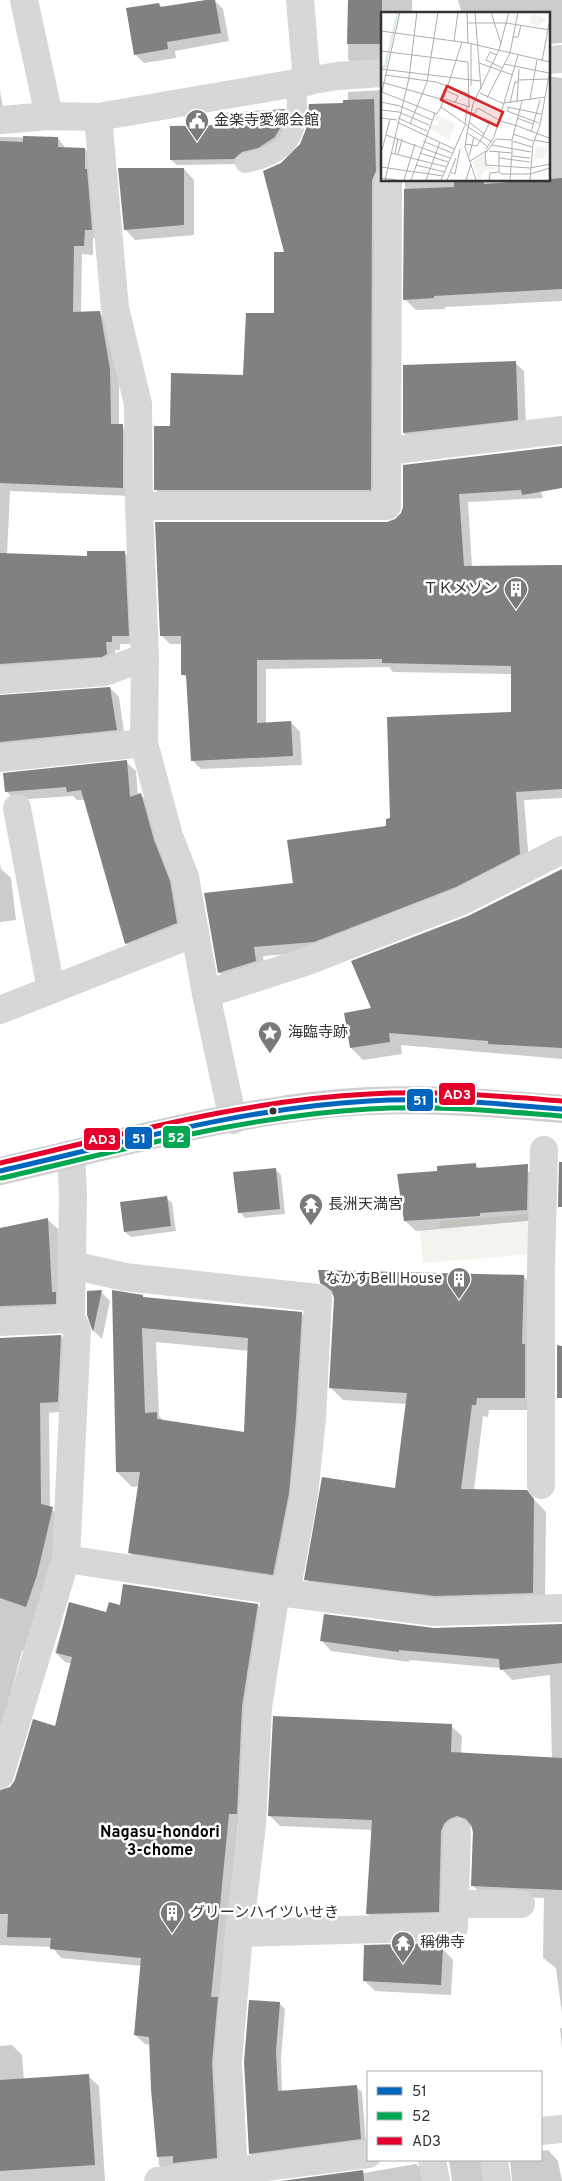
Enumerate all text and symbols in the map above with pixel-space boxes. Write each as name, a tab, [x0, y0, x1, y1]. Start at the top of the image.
inset map	[381, 12, 550, 181]
public building icon: 金楽寺愛郷会館	[184, 108, 210, 142]
place label: 金楽寺愛郷会館	[214, 112, 319, 131]
building icon: ＴＫメゾン	[503, 576, 529, 610]
place label: ＴＫメゾン	[423, 580, 498, 599]
place icon: 海臨寺跡	[257, 1020, 283, 1054]
place label: 海臨寺跡	[288, 1024, 348, 1043]
line badge: AD3	[438, 1082, 476, 1106]
text: AD3	[443, 1087, 471, 1104]
line badge: 51	[406, 1088, 434, 1112]
text: 51	[413, 1093, 427, 1110]
unlabelled marker	[268, 1106, 278, 1116]
line badge: 52	[162, 1125, 191, 1149]
line badge: 51	[124, 1126, 153, 1150]
line badge: AD3	[83, 1127, 121, 1151]
text: 52	[167, 1130, 185, 1147]
text: 51	[132, 1131, 146, 1148]
text: AD3	[88, 1132, 116, 1149]
temple icon: 長洲天満宮	[298, 1192, 324, 1226]
place label: 長洲天満宮	[328, 1195, 403, 1215]
building icon: なかすBell House	[446, 1266, 472, 1300]
place label: なかすBell House	[325, 1270, 442, 1289]
district label: Nagasu-hondori 3-chome	[100, 1823, 220, 1861]
building icon: グリーンハイツいせき	[159, 1900, 185, 1934]
place label: グリーンハイツいせき	[190, 1904, 339, 1923]
temple icon: 稱佛寺	[390, 1930, 416, 1964]
place label: 稱佛寺	[420, 1933, 465, 1953]
legend	[367, 2071, 542, 2161]
text: 51	[412, 2083, 427, 2102]
text: 52	[412, 2108, 430, 2127]
text: AD3	[412, 2133, 441, 2152]

